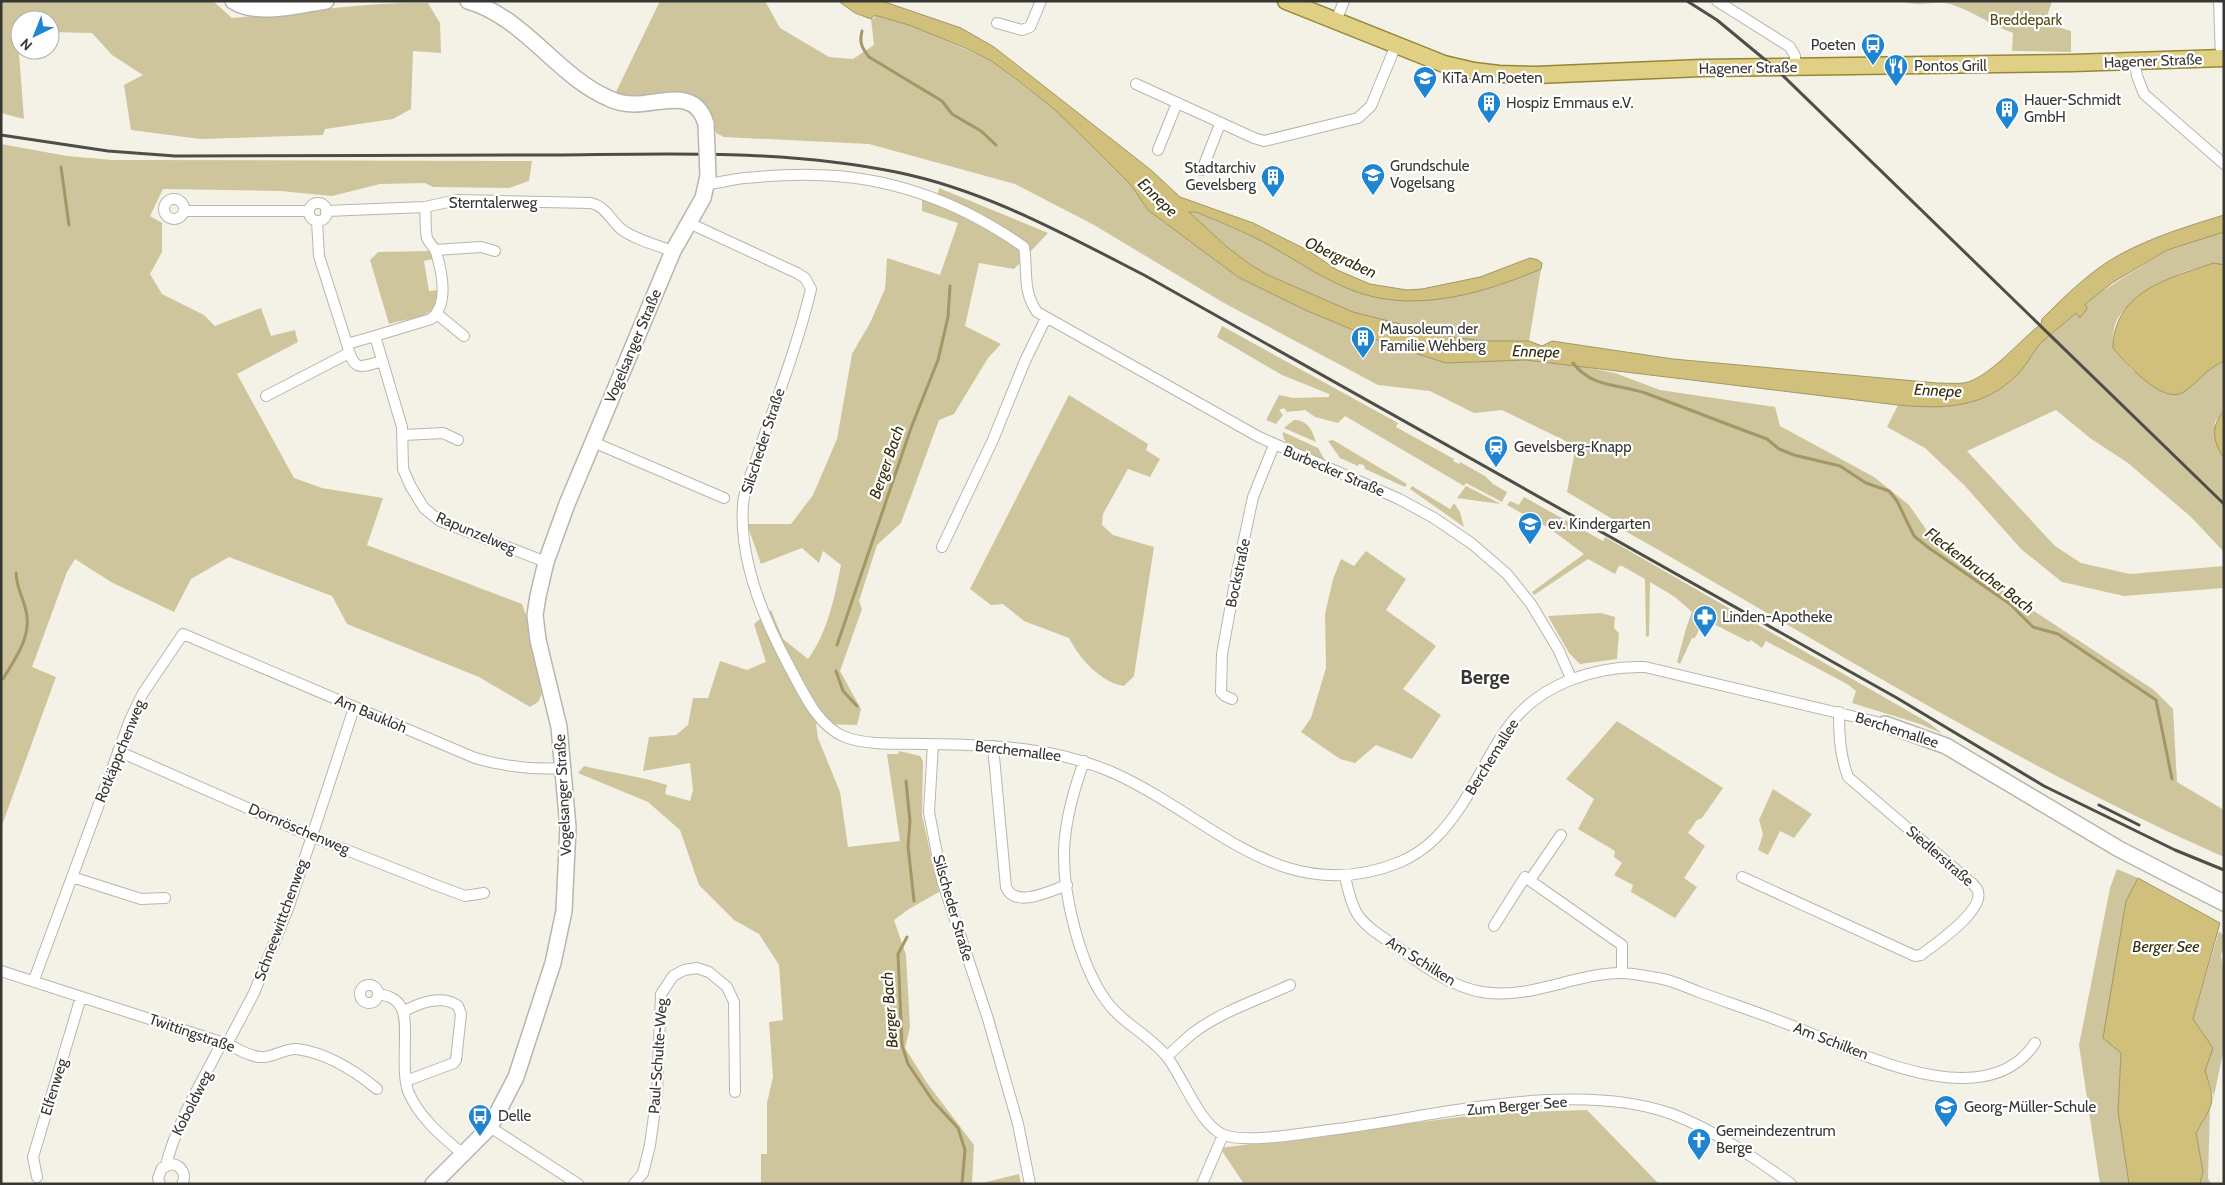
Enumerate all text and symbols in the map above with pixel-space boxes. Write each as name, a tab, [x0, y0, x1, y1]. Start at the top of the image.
north arrow	[10, 10, 60, 60]
park label: Breddepark	[1990, 11, 2062, 29]
bus stop icon: Poeten	[1860, 32, 1886, 66]
text: N	[16, 35, 36, 54]
place label: Poeten	[1811, 36, 1856, 54]
street label: Hagener Straße	[2103, 50, 2203, 72]
restaurant icon: Pontos Grill	[1883, 53, 1909, 87]
place label: Pontos Grill	[1914, 57, 1987, 75]
street label: Hagener Straße	[1699, 58, 1798, 78]
school or university icon: KiTa Am Poeten	[1412, 65, 1438, 99]
place label: KiTa Am Poeten	[1442, 69, 1543, 87]
building icon: Hospiz Emmaus e.V.	[1476, 90, 1502, 124]
place label: Hauer-Schmidt GmbH	[2024, 91, 2121, 126]
place label: Hospiz Emmaus e.V.	[1506, 94, 1634, 112]
building icon: Hauer-Schmidt GmbH	[1994, 96, 2020, 130]
place label: Grundschule Vogelsang	[1390, 157, 1470, 192]
place label: Stadtarchiv Gevelsberg	[1185, 159, 1257, 194]
school or university icon: Grundschule Vogelsang	[1360, 162, 1386, 196]
building icon: Stadtarchiv Gevelsberg	[1260, 164, 1286, 198]
water label: Ennepe	[1134, 174, 1181, 221]
street label: Sterntalerweg	[449, 194, 538, 212]
water label: Obergraben	[1302, 233, 1379, 282]
street label: Vogelsanger Straße	[601, 286, 665, 406]
place label: Mausoleum der Familie Wehberg	[1380, 320, 1486, 355]
building icon: Mausoleum der Familie Wehberg	[1350, 325, 1376, 359]
water label: Ennepe	[1512, 341, 1560, 362]
water label: Ennepe	[1914, 380, 1962, 401]
street label: Silscheder Straße	[737, 386, 789, 496]
water label: Berger Bach	[865, 423, 908, 501]
station icon: Gevelsberg-Knapp	[1483, 434, 1509, 468]
place label: Gevelsberg-Knapp	[1514, 438, 1632, 456]
street label: Burbecker Straße	[1281, 442, 1388, 501]
street label: Rapunzelweg	[433, 508, 519, 558]
school or university icon: ev. Kindergarten	[1517, 511, 1543, 545]
place label: ev. Kindergarten	[1548, 515, 1651, 533]
water label: Fleckenbrucher Bach	[1922, 523, 2038, 618]
street label: Bockstraße	[1222, 537, 1254, 609]
pharmacy icon: Linden-Apotheke	[1692, 604, 1718, 638]
place label: Linden-Apotheke	[1722, 608, 1833, 626]
district label: Berge	[1460, 665, 1510, 689]
street label: Am Baukloh	[332, 691, 410, 737]
street label: Rotkäppchenweg	[91, 696, 149, 805]
street label: Berchemallee	[1853, 708, 1941, 752]
street label: Berchemallee	[1461, 715, 1523, 798]
street label: Vogelsanger Straße	[551, 733, 575, 856]
street label: Berchemallee	[974, 737, 1062, 765]
street label: Dornröschenweg	[246, 800, 353, 859]
street label: Siedlerstraße	[1903, 822, 1978, 890]
street label: Silscheder Straße	[929, 853, 977, 964]
street label: Schneewittchenweg	[251, 856, 312, 983]
street label: Am Schilken	[1383, 933, 1459, 989]
water label: Berger See	[2132, 937, 2200, 956]
water label: Berger Bach	[877, 971, 902, 1049]
street label: Paul-Schulte-Weg	[645, 997, 671, 1114]
street label: Twittingstraße	[147, 1010, 238, 1056]
street label: Am Schilken	[1791, 1019, 1871, 1063]
street label: Elfenweg	[37, 1056, 71, 1118]
street label: Koboldweg	[168, 1067, 216, 1139]
street label: Zum Berger See	[1466, 1093, 1568, 1119]
school or university icon: Georg-Müller-Schule	[1933, 1094, 1959, 1128]
place label: Georg-Müller-Schule	[1964, 1098, 2097, 1116]
bus stop icon: Delle	[467, 1103, 493, 1137]
place label: Delle	[498, 1107, 531, 1125]
place label: Gemeindezentrum Berge	[1716, 1122, 1836, 1157]
church icon: Gemeindezentrum Berge	[1686, 1127, 1712, 1161]

